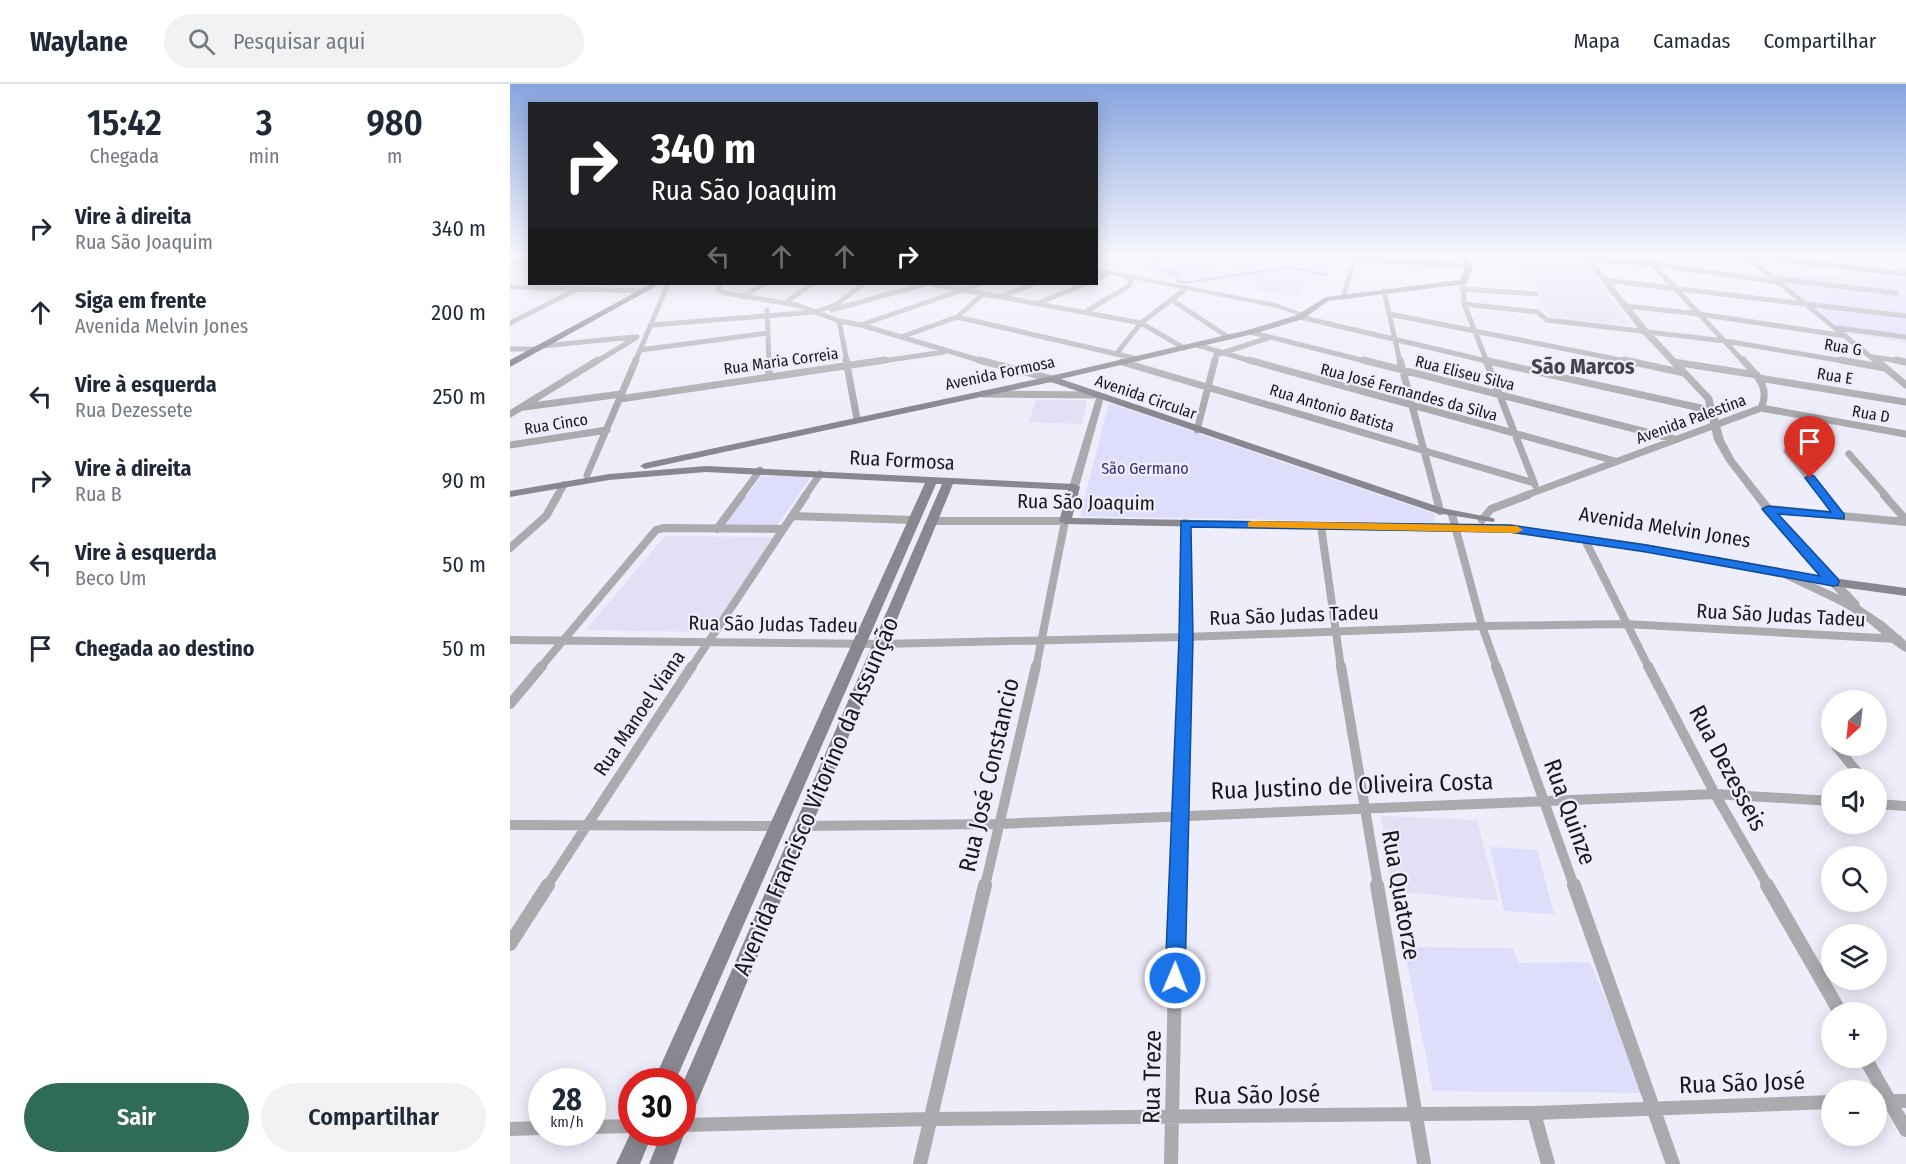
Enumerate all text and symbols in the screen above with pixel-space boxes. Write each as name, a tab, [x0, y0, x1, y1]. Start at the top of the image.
search box	[164, 14, 584, 68]
text: Waylane	[30, 25, 128, 58]
icon: search	[185, 25, 218, 58]
text: Pesquisar aqui	[233, 28, 365, 55]
text: Mapa	[1574, 28, 1620, 54]
text: Camadas	[1653, 28, 1731, 54]
text: Compartilhar	[1764, 28, 1876, 54]
text: 15:42	[87, 101, 162, 145]
text: 3	[256, 101, 273, 145]
text: 980	[367, 101, 423, 145]
text: 340 m	[651, 124, 756, 174]
icon: right	[552, 126, 630, 204]
text: Chegada	[89, 144, 159, 168]
text: min	[249, 144, 280, 168]
text: m	[387, 144, 402, 168]
text: Rua São Joaquim	[651, 175, 837, 207]
text: Vire à direita	[75, 203, 191, 230]
icon: right	[24, 212, 57, 245]
text: 340 m	[432, 215, 486, 242]
text: Rua São Joaquim	[75, 230, 213, 254]
icon: left	[702, 240, 735, 273]
icon: ahead	[765, 240, 798, 273]
icon: ahead	[828, 240, 861, 273]
icon: right	[891, 240, 924, 273]
text: Siga em frente	[75, 287, 206, 314]
icon: ahead	[24, 296, 57, 329]
text: 200 m	[431, 299, 486, 326]
text: Avenida Melvin Jones	[75, 314, 248, 338]
street label: Rua G	[1823, 334, 1863, 360]
street label: Rua Maria Correia	[722, 344, 840, 378]
street label: Rua Eliseu Silva	[1413, 351, 1517, 395]
street label: Avenida Formosa	[943, 352, 1057, 394]
district label: São Marcos	[1531, 353, 1635, 380]
street label: Rua José Fernandes da Silva	[1318, 359, 1500, 425]
street label: Rua E	[1816, 364, 1854, 388]
text: Vire à esquerda	[75, 371, 217, 398]
street label: Avenida Circular	[1093, 371, 1200, 423]
icon: left	[24, 380, 57, 413]
street label: Rua Antonio Batista	[1267, 380, 1397, 436]
text: 250 m	[433, 383, 486, 410]
street label: Avenida Palestina	[1633, 390, 1749, 448]
text: Rua Dezessete	[75, 398, 193, 422]
street label: Rua D	[1851, 401, 1891, 427]
street label: Rua Cinco	[523, 410, 589, 438]
pin	[1784, 416, 1835, 478]
icon: arrive	[1793, 425, 1826, 458]
street label: Rua Formosa	[849, 445, 955, 475]
text: Vire à direita	[75, 455, 191, 482]
park label: São Germano	[1101, 459, 1189, 478]
icon: right	[24, 464, 57, 497]
text: 90 m	[442, 467, 486, 494]
text: Rua B	[75, 482, 122, 506]
street label: Rua São Joaquim	[1017, 489, 1155, 515]
street label: Avenida Melvin Jones	[1578, 502, 1752, 552]
text: Vire à esquerda	[75, 539, 217, 566]
icon: left	[24, 548, 57, 581]
text: 50 m	[442, 551, 486, 578]
text: Beco Um	[75, 566, 146, 590]
street label: Rua São Judas Tadeu	[1696, 599, 1866, 631]
street label: Rua São Judas Tadeu	[1209, 600, 1379, 630]
street label: Rua São Judas Tadeu	[688, 611, 858, 637]
street label: Avenida Francisco Vitorino da Assunção	[728, 612, 904, 980]
icon: arrive	[24, 632, 57, 665]
text: Chegada ao destino	[75, 635, 255, 662]
text: 50 m	[442, 635, 486, 662]
street label: Rua Manoel Viana	[588, 646, 690, 780]
street label: Rua José Constancio	[953, 675, 1025, 875]
north arrow	[1821, 690, 1887, 756]
map controls	[1821, 690, 1887, 1146]
street label: Rua Dezesseis	[1683, 700, 1773, 836]
street label: Rua Quinze	[1538, 755, 1602, 869]
street label: Rua Justino de Oliveira Costa	[1210, 767, 1494, 805]
button: sound	[1821, 768, 1887, 834]
street label: Rua Quatorze	[1376, 828, 1426, 962]
button: search	[1821, 846, 1887, 912]
button: layers	[1821, 924, 1887, 990]
position arrow	[1143, 946, 1207, 1010]
button: +	[1821, 1002, 1887, 1068]
street label: Rua Treze	[1137, 1030, 1167, 1124]
street label: Rua São José	[1678, 1067, 1806, 1099]
speed limit sign: 30	[618, 1068, 696, 1146]
street label: Rua São José	[1194, 1080, 1320, 1110]
button: −	[1821, 1080, 1887, 1146]
text: 28	[552, 1082, 582, 1118]
button: Sair	[24, 1083, 249, 1152]
button: Compartilhar	[261, 1083, 486, 1152]
text: km/h	[550, 1113, 584, 1131]

